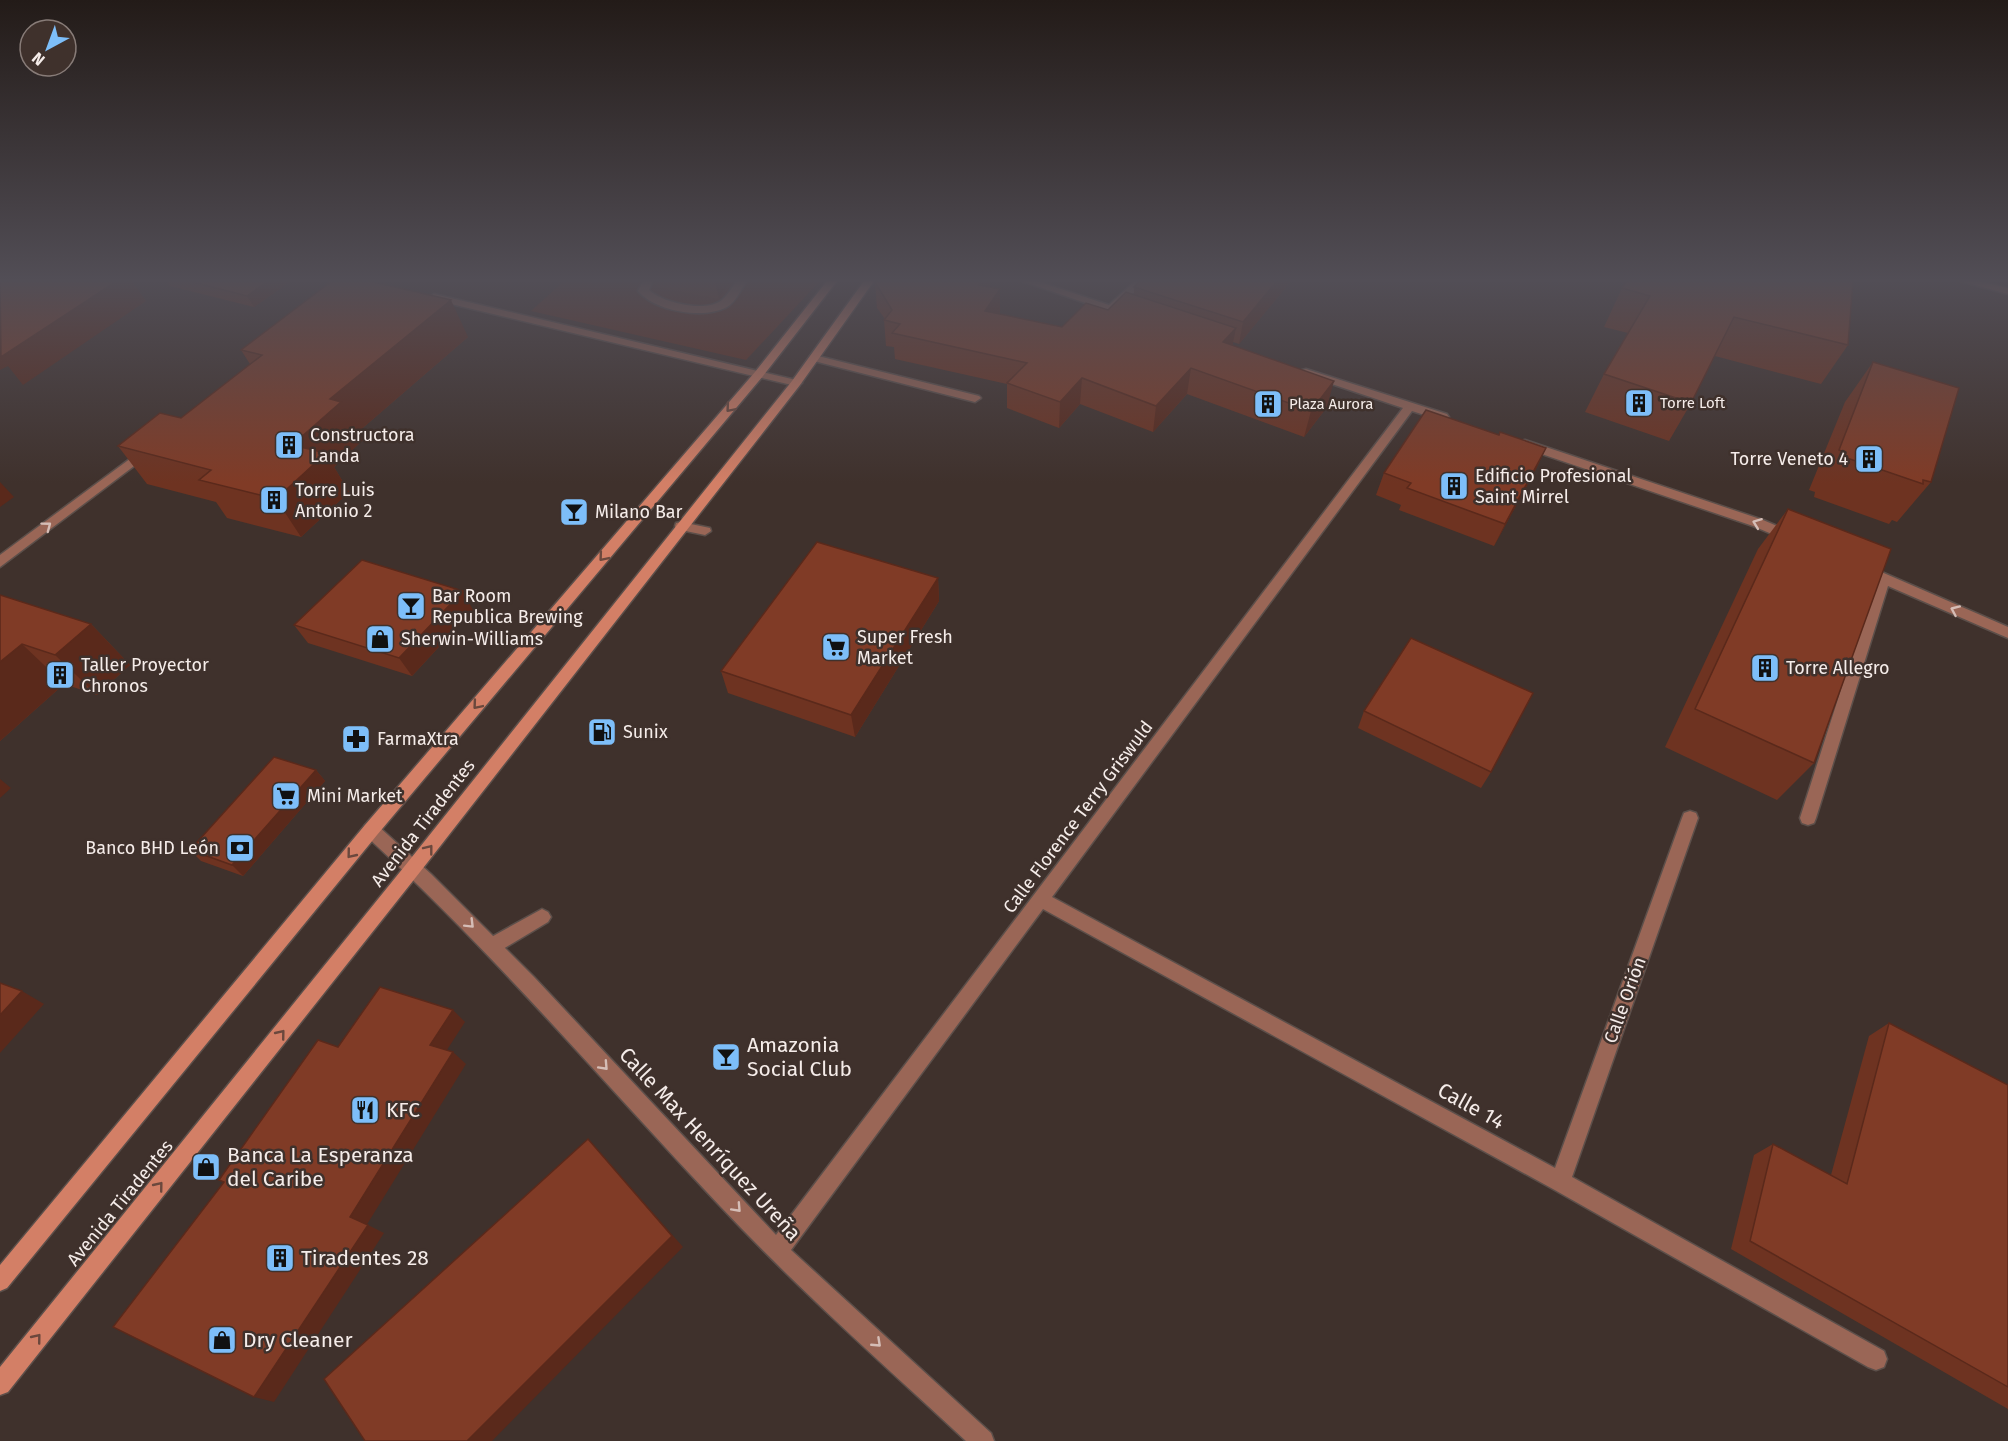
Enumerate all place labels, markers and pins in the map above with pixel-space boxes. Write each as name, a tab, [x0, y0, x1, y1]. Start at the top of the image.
building icon: Torre Loft	[1623, 387, 1655, 419]
building icon: Plaza Aurora	[1252, 388, 1284, 420]
place label: Torre Loft	[1660, 394, 1726, 412]
place label: Plaza Aurora	[1289, 395, 1373, 413]
place label: Constructora Landa	[310, 424, 415, 467]
building icon: Constructora Landa	[273, 429, 305, 461]
building icon: Torre Veneto 4	[1853, 443, 1885, 475]
place label: Torre Veneto 4	[1730, 448, 1848, 470]
place label: Edificio Profesional Saint Mirrel	[1475, 465, 1632, 508]
building icon: Edificio Profesional Saint Mirrel	[1438, 470, 1470, 502]
place label: Torre Luis Antonio 2	[295, 479, 374, 522]
building icon: Torre Luis Antonio 2	[258, 484, 290, 516]
bar icon: Milano Bar	[558, 496, 590, 528]
place label: Milano Bar	[595, 501, 683, 523]
place label: Bar Room Republica Brewing	[432, 585, 583, 628]
bar icon: Bar Room Republica Brewing	[395, 590, 427, 622]
shop icon: Sherwin-Williams	[364, 623, 396, 655]
place label: Super Fresh Market	[857, 626, 953, 669]
place label: Sherwin-Williams	[401, 628, 543, 650]
supermarket icon: Super Fresh Market	[820, 631, 852, 663]
building icon: Torre Allegro	[1749, 652, 1781, 684]
place label: Taller Proyector Chronos	[81, 654, 209, 697]
place label: Torre Allegro	[1786, 657, 1890, 679]
building icon: Taller Proyector Chronos	[44, 659, 76, 691]
fuel station icon: Sunix	[586, 716, 618, 748]
place label: Sunix	[623, 721, 668, 743]
pharmacy icon: FarmaXtra	[340, 723, 372, 755]
place label: FarmaXtra	[377, 728, 459, 750]
supermarket icon: Mini Market	[270, 780, 302, 812]
place label: Mini Market	[307, 785, 403, 807]
bank icon: Banco BHD León	[224, 832, 256, 864]
place label: Banco BHD León	[85, 837, 219, 859]
place label: Amazonia Social Club	[747, 1032, 852, 1082]
bar icon: Amazonia Social Club	[710, 1041, 742, 1073]
restaurant icon: KFC	[349, 1094, 381, 1126]
place label: KFC	[386, 1097, 420, 1123]
place label: Banca La Esperanza del Caribe	[227, 1142, 414, 1192]
shop icon: Banca La Esperanza del Caribe	[190, 1151, 222, 1183]
building icon: Tiradentes 28	[264, 1242, 296, 1274]
place label: Tiradentes 28	[301, 1245, 429, 1271]
shop icon: Dry Cleaner	[206, 1324, 238, 1356]
place label: Dry Cleaner	[243, 1327, 353, 1353]

